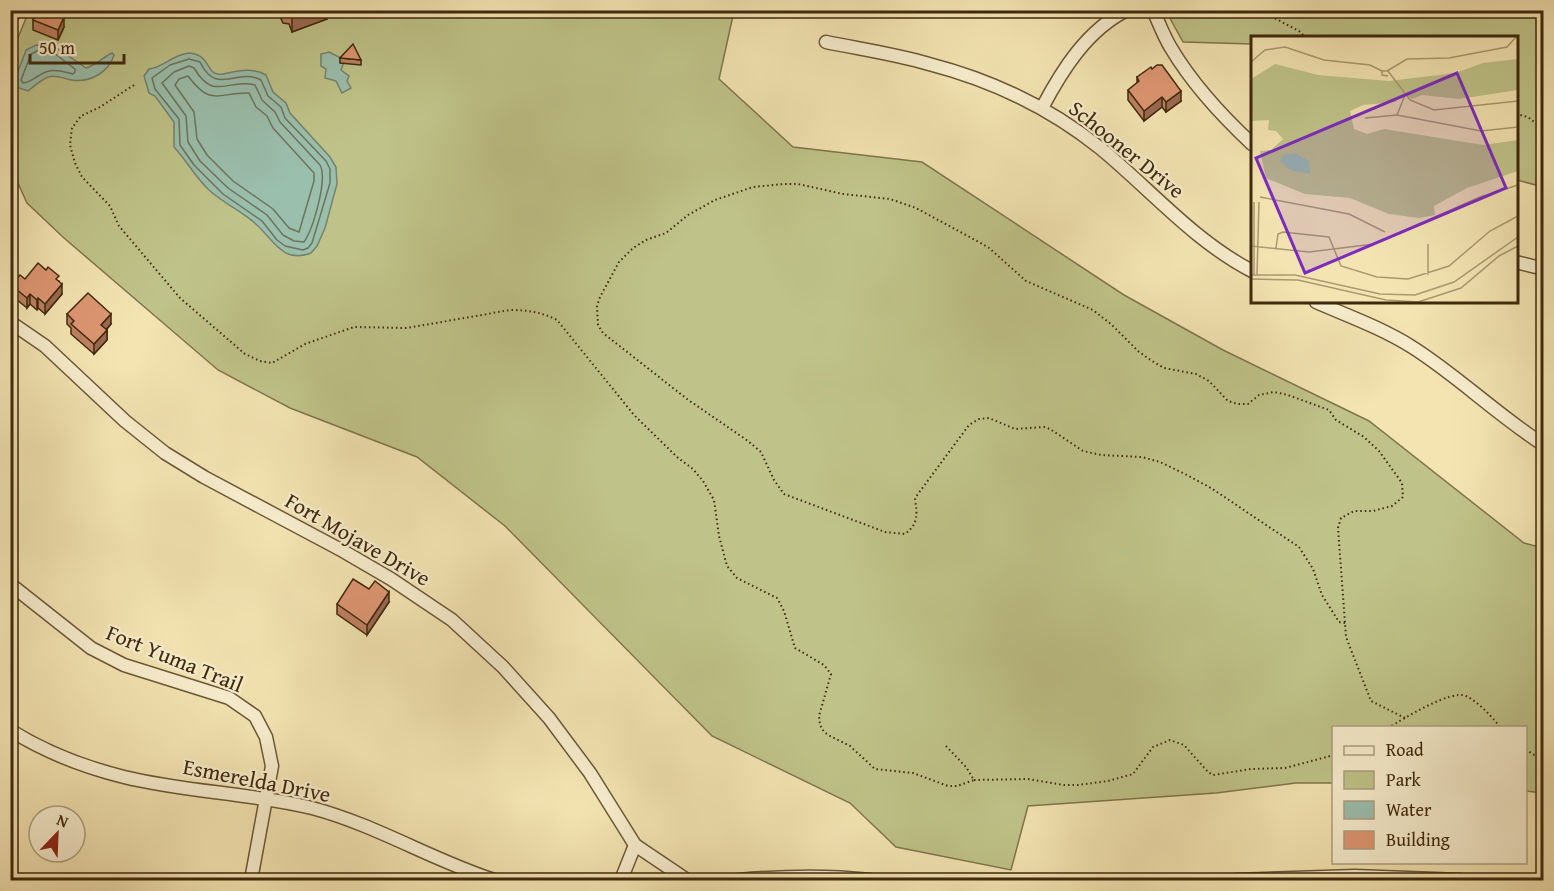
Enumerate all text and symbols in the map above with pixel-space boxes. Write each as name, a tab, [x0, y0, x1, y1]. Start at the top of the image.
scale bar	[30, 27, 124, 65]
text: 50 m	[39, 34, 75, 61]
inset map	[1251, 36, 1518, 303]
street label: Schooner Drive	[1062, 92, 1192, 206]
street label: Fort Mojave Drive	[279, 484, 437, 594]
street label: Fort Yuma Trail	[102, 616, 248, 700]
legend	[1332, 726, 1527, 864]
text: Road	[1386, 736, 1424, 763]
street label: Esmerelda Drive	[180, 750, 334, 810]
text: Park	[1386, 766, 1422, 793]
text: Water	[1386, 796, 1432, 823]
north arrow	[27, 804, 87, 864]
text: N	[53, 807, 73, 833]
text: Building	[1386, 826, 1450, 853]

